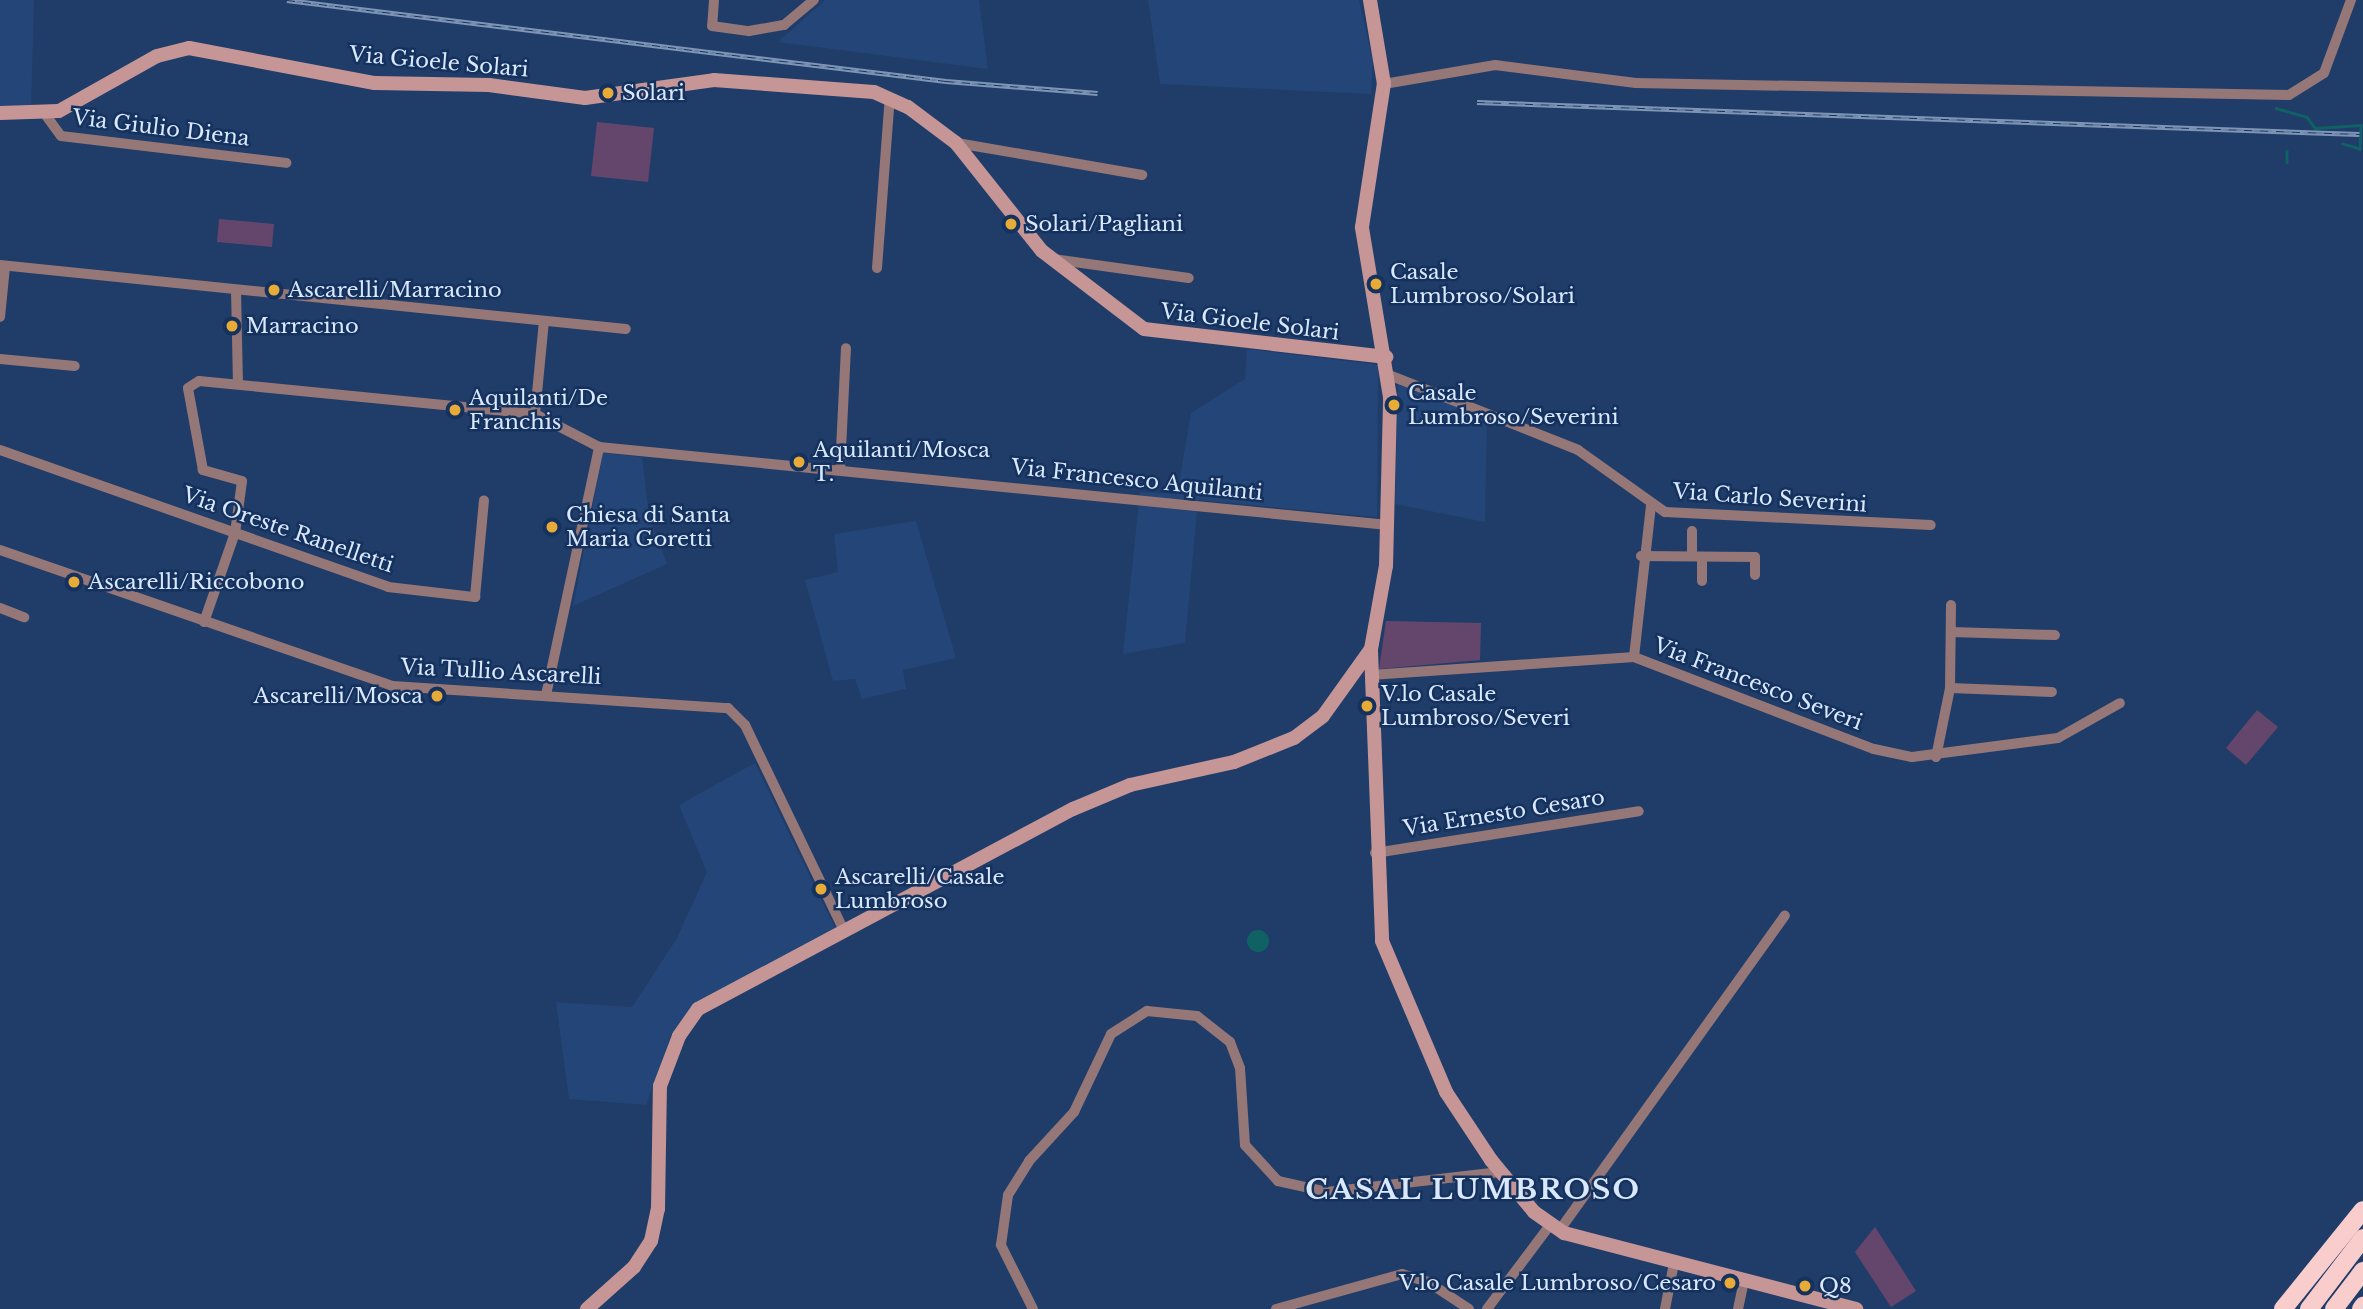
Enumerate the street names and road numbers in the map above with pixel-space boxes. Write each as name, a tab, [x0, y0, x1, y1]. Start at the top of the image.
street label: Via Gioele Solari	[348, 42, 530, 82]
street label: Via Giulio Diena	[71, 105, 251, 151]
street label: Via Gioele Solari	[1159, 299, 1341, 345]
street label: Via Francesco Aquilanti	[1009, 454, 1265, 506]
street label: Via Carlo Severini	[1672, 479, 1868, 517]
street label: Via Oreste Ranelletti	[179, 482, 397, 578]
street label: Via Francesco Severi	[1650, 632, 1866, 736]
street label: Via Tullio Ascarelli	[399, 654, 603, 690]
street label: Via Ernesto Cesaro	[1401, 785, 1607, 841]

